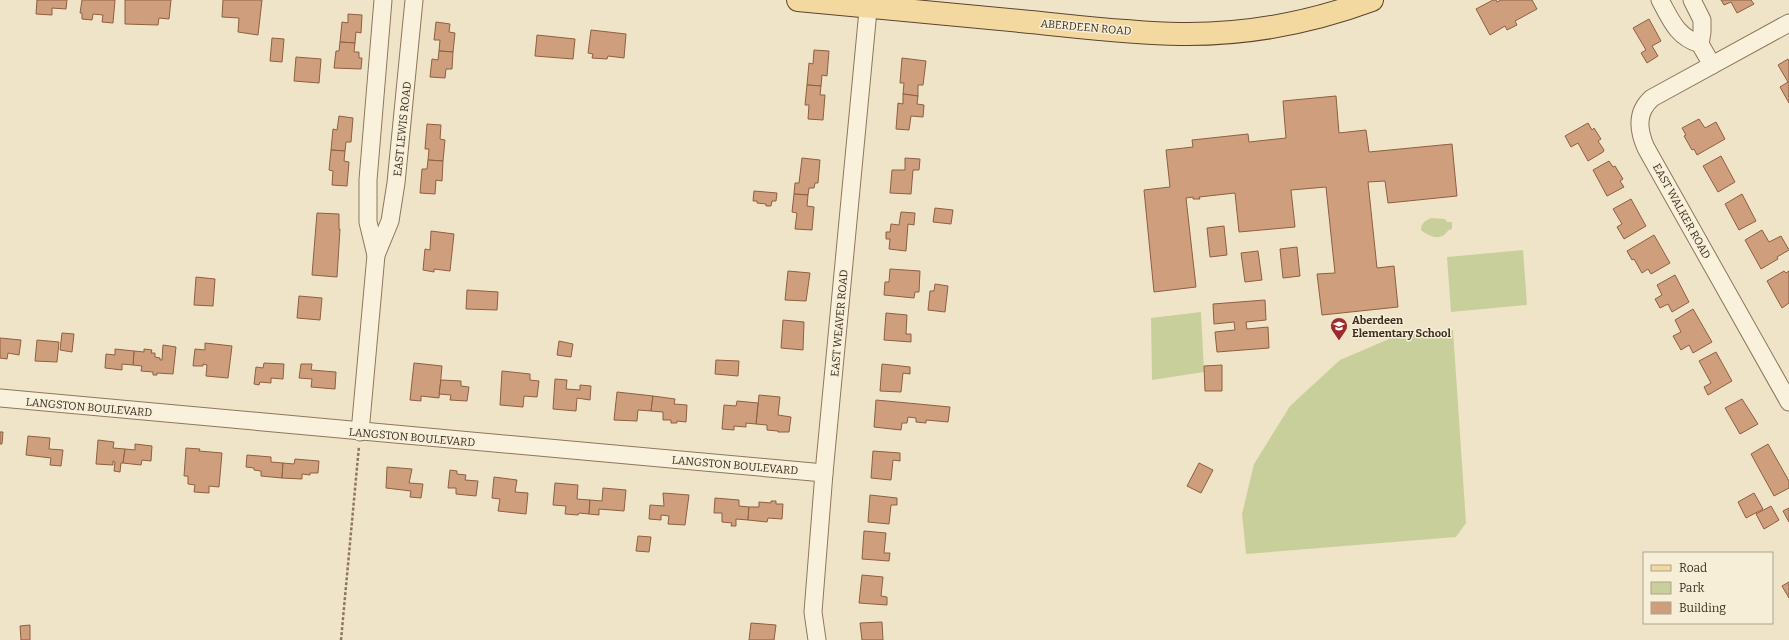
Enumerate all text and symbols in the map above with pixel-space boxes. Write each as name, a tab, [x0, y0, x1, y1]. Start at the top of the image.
street label: ABERDEEN ROAD	[1040, 17, 1132, 38]
street label: EAST LEWIS ROAD	[391, 81, 414, 177]
street label: EAST WALKER ROAD	[1650, 161, 1713, 261]
street label: EAST WEAVER ROAD	[828, 269, 851, 377]
place label: Aberdeen Elementary School	[1352, 314, 1451, 340]
school or university icon: Aberdeen Elementary School	[1329, 316, 1349, 341]
street label: LANGSTON BOULEVARD	[25, 396, 153, 420]
street label: LANGSTON BOULEVARD	[348, 426, 476, 450]
street label: LANGSTON BOULEVARD	[671, 454, 799, 478]
legend	[1643, 552, 1773, 624]
text: Road	[1679, 561, 1707, 575]
text: Park	[1679, 581, 1705, 595]
text: Building	[1679, 601, 1726, 615]

